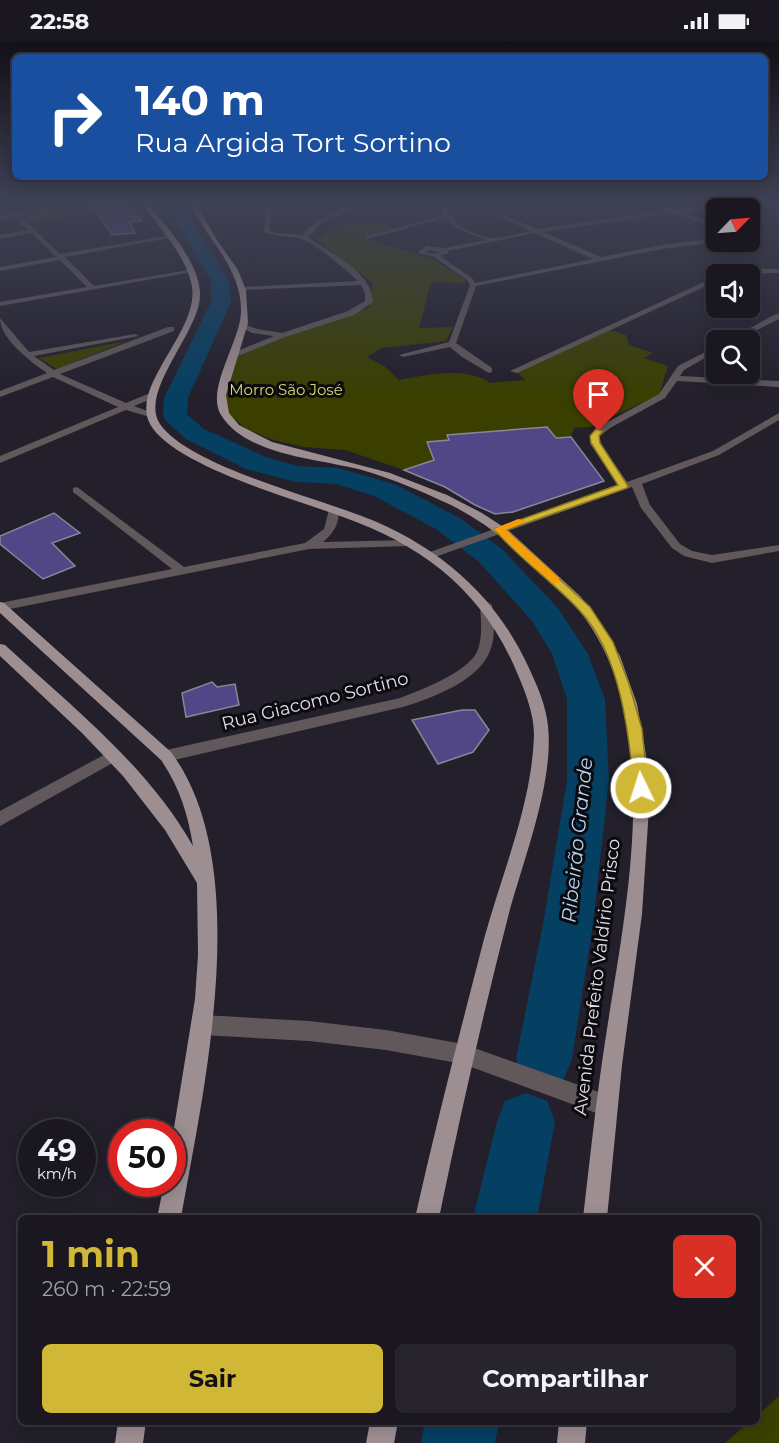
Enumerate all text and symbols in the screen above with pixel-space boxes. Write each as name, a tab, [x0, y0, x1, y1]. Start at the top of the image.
text: 22:58	[30, 8, 89, 35]
text: 140 m	[135, 74, 265, 126]
icon: right	[36, 78, 114, 156]
text: Rua Argida Tort Sortino	[135, 126, 451, 159]
north arrow	[706, 198, 760, 252]
map controls	[706, 198, 760, 384]
button: sound	[706, 264, 760, 318]
button: search	[706, 330, 760, 384]
pin	[573, 369, 624, 431]
icon: arrive	[582, 378, 615, 411]
park label: Morro São José	[229, 380, 343, 399]
street label: Rua Giacomo Sortino	[219, 667, 411, 735]
water label: Ribeirão Grande	[556, 756, 598, 924]
position arrow	[609, 756, 673, 820]
street label: Avenida Prefeito Valdírio Prisco	[569, 837, 625, 1117]
speed limit sign: 50	[108, 1119, 186, 1197]
text: 49	[37, 1132, 77, 1169]
text: km/h	[37, 1164, 77, 1183]
text: 1 min	[42, 1232, 140, 1276]
button: close	[673, 1235, 736, 1298]
text: 260 m · 22:59	[42, 1277, 171, 1301]
button: Sair	[42, 1344, 383, 1413]
button: Compartilhar	[395, 1344, 736, 1413]

